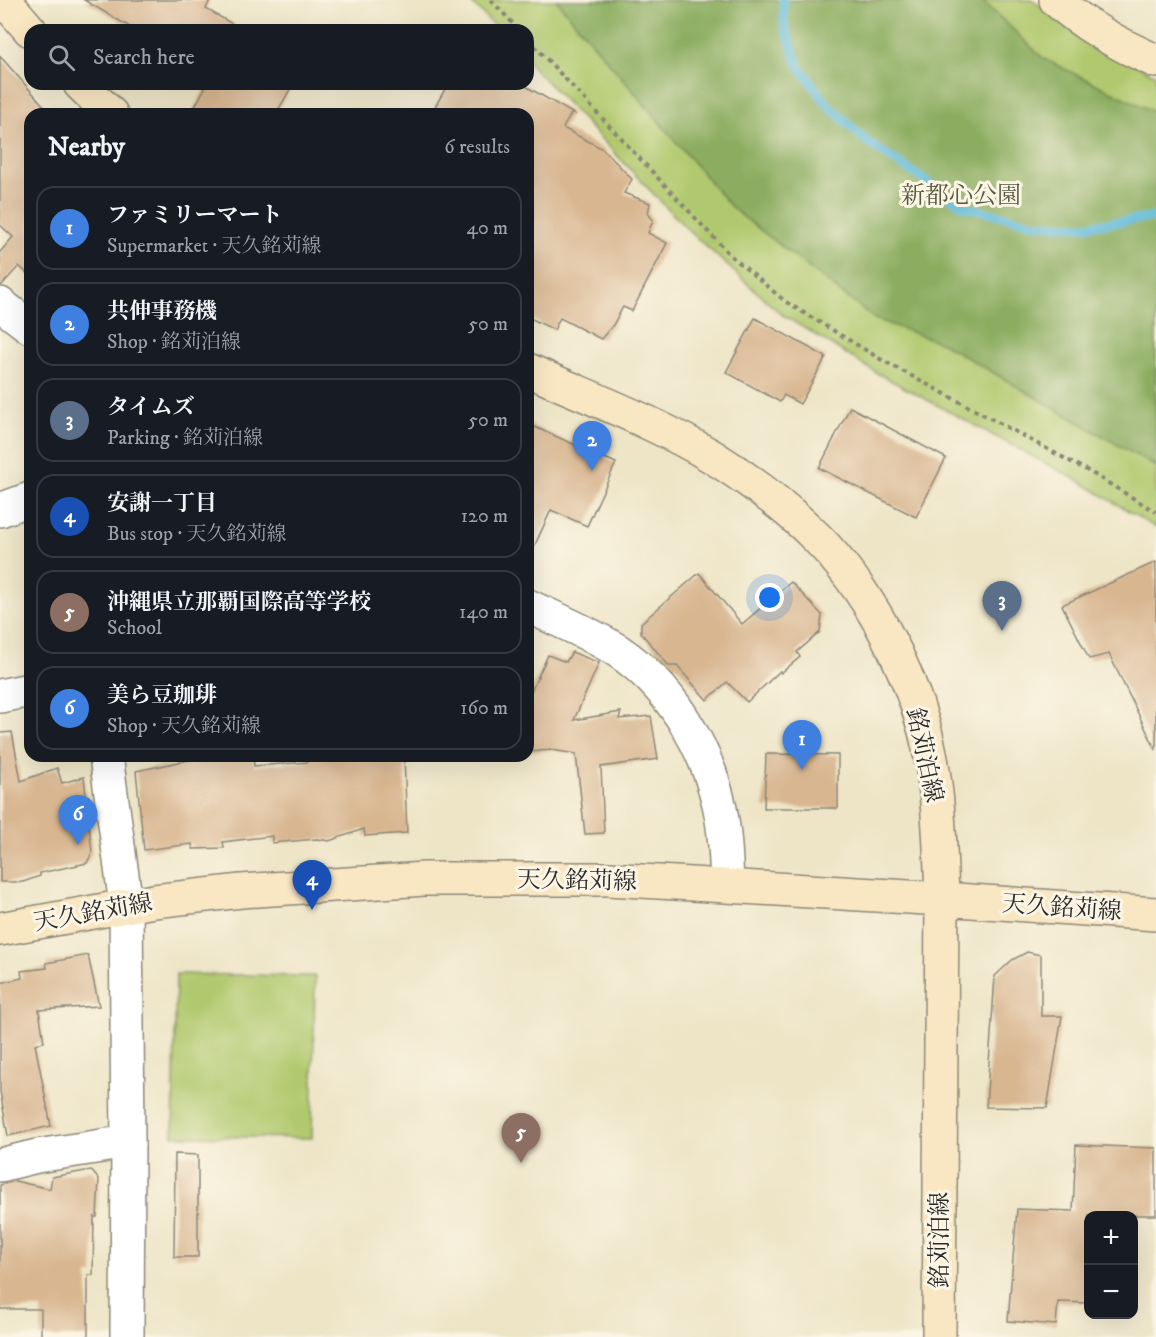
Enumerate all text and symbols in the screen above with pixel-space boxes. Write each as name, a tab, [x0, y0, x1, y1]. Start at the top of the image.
search box	[24, 24, 534, 90]
icon: search	[45, 41, 78, 74]
text: Search here	[93, 44, 195, 71]
text: Nearby	[48, 131, 125, 164]
text: 6 results	[444, 135, 510, 160]
park label: 新都心公園	[901, 181, 1021, 211]
text: ファミリーマート	[107, 202, 283, 229]
text: 1	[66, 216, 73, 241]
text: 40 m	[466, 216, 508, 241]
text: Supermarket · 天久銘苅線	[107, 234, 322, 259]
text: 共伸事務機	[107, 298, 217, 325]
text: 2	[65, 312, 74, 337]
text: 50 m	[468, 312, 508, 337]
text: Shop · 銘苅泊線	[107, 330, 241, 355]
text: タイムズ	[107, 394, 195, 421]
text: 3	[66, 408, 73, 433]
text: 50 m	[468, 408, 508, 433]
pin: 2	[572, 422, 612, 471]
text: Parking · 銘苅泊線	[107, 426, 263, 451]
text: 安謝一丁目	[107, 490, 217, 517]
text: 4	[64, 504, 75, 529]
text: 120 m	[461, 504, 508, 529]
text: Bus stop · 天久銘苅線	[107, 522, 287, 547]
pin: 3	[982, 582, 1022, 631]
your location	[755, 583, 784, 612]
text: 沖縄県立那覇国際高等学校	[107, 589, 371, 616]
text: 5	[65, 600, 74, 625]
text: 140 m	[459, 600, 508, 625]
text: School	[107, 616, 162, 641]
text: 美ら豆珈琲	[107, 682, 217, 709]
text: 6	[64, 696, 75, 721]
text: 160 m	[460, 696, 508, 721]
street label: 銘苅泊線	[899, 705, 949, 805]
text: Shop · 天久銘苅線	[107, 714, 261, 739]
pin: 1	[782, 720, 822, 770]
pin: 6	[58, 796, 98, 845]
pin: 4	[292, 860, 332, 910]
street label: 天久銘苅線	[517, 865, 637, 897]
street label: 天久銘苅線	[31, 888, 155, 938]
street label: 天久銘苅線	[1001, 889, 1123, 927]
pin: 5	[502, 1114, 540, 1163]
street label: 銘苅泊線	[925, 1192, 955, 1288]
map controls	[1084, 1211, 1138, 1319]
button: +	[1084, 1211, 1138, 1265]
button: −	[1084, 1265, 1138, 1319]

